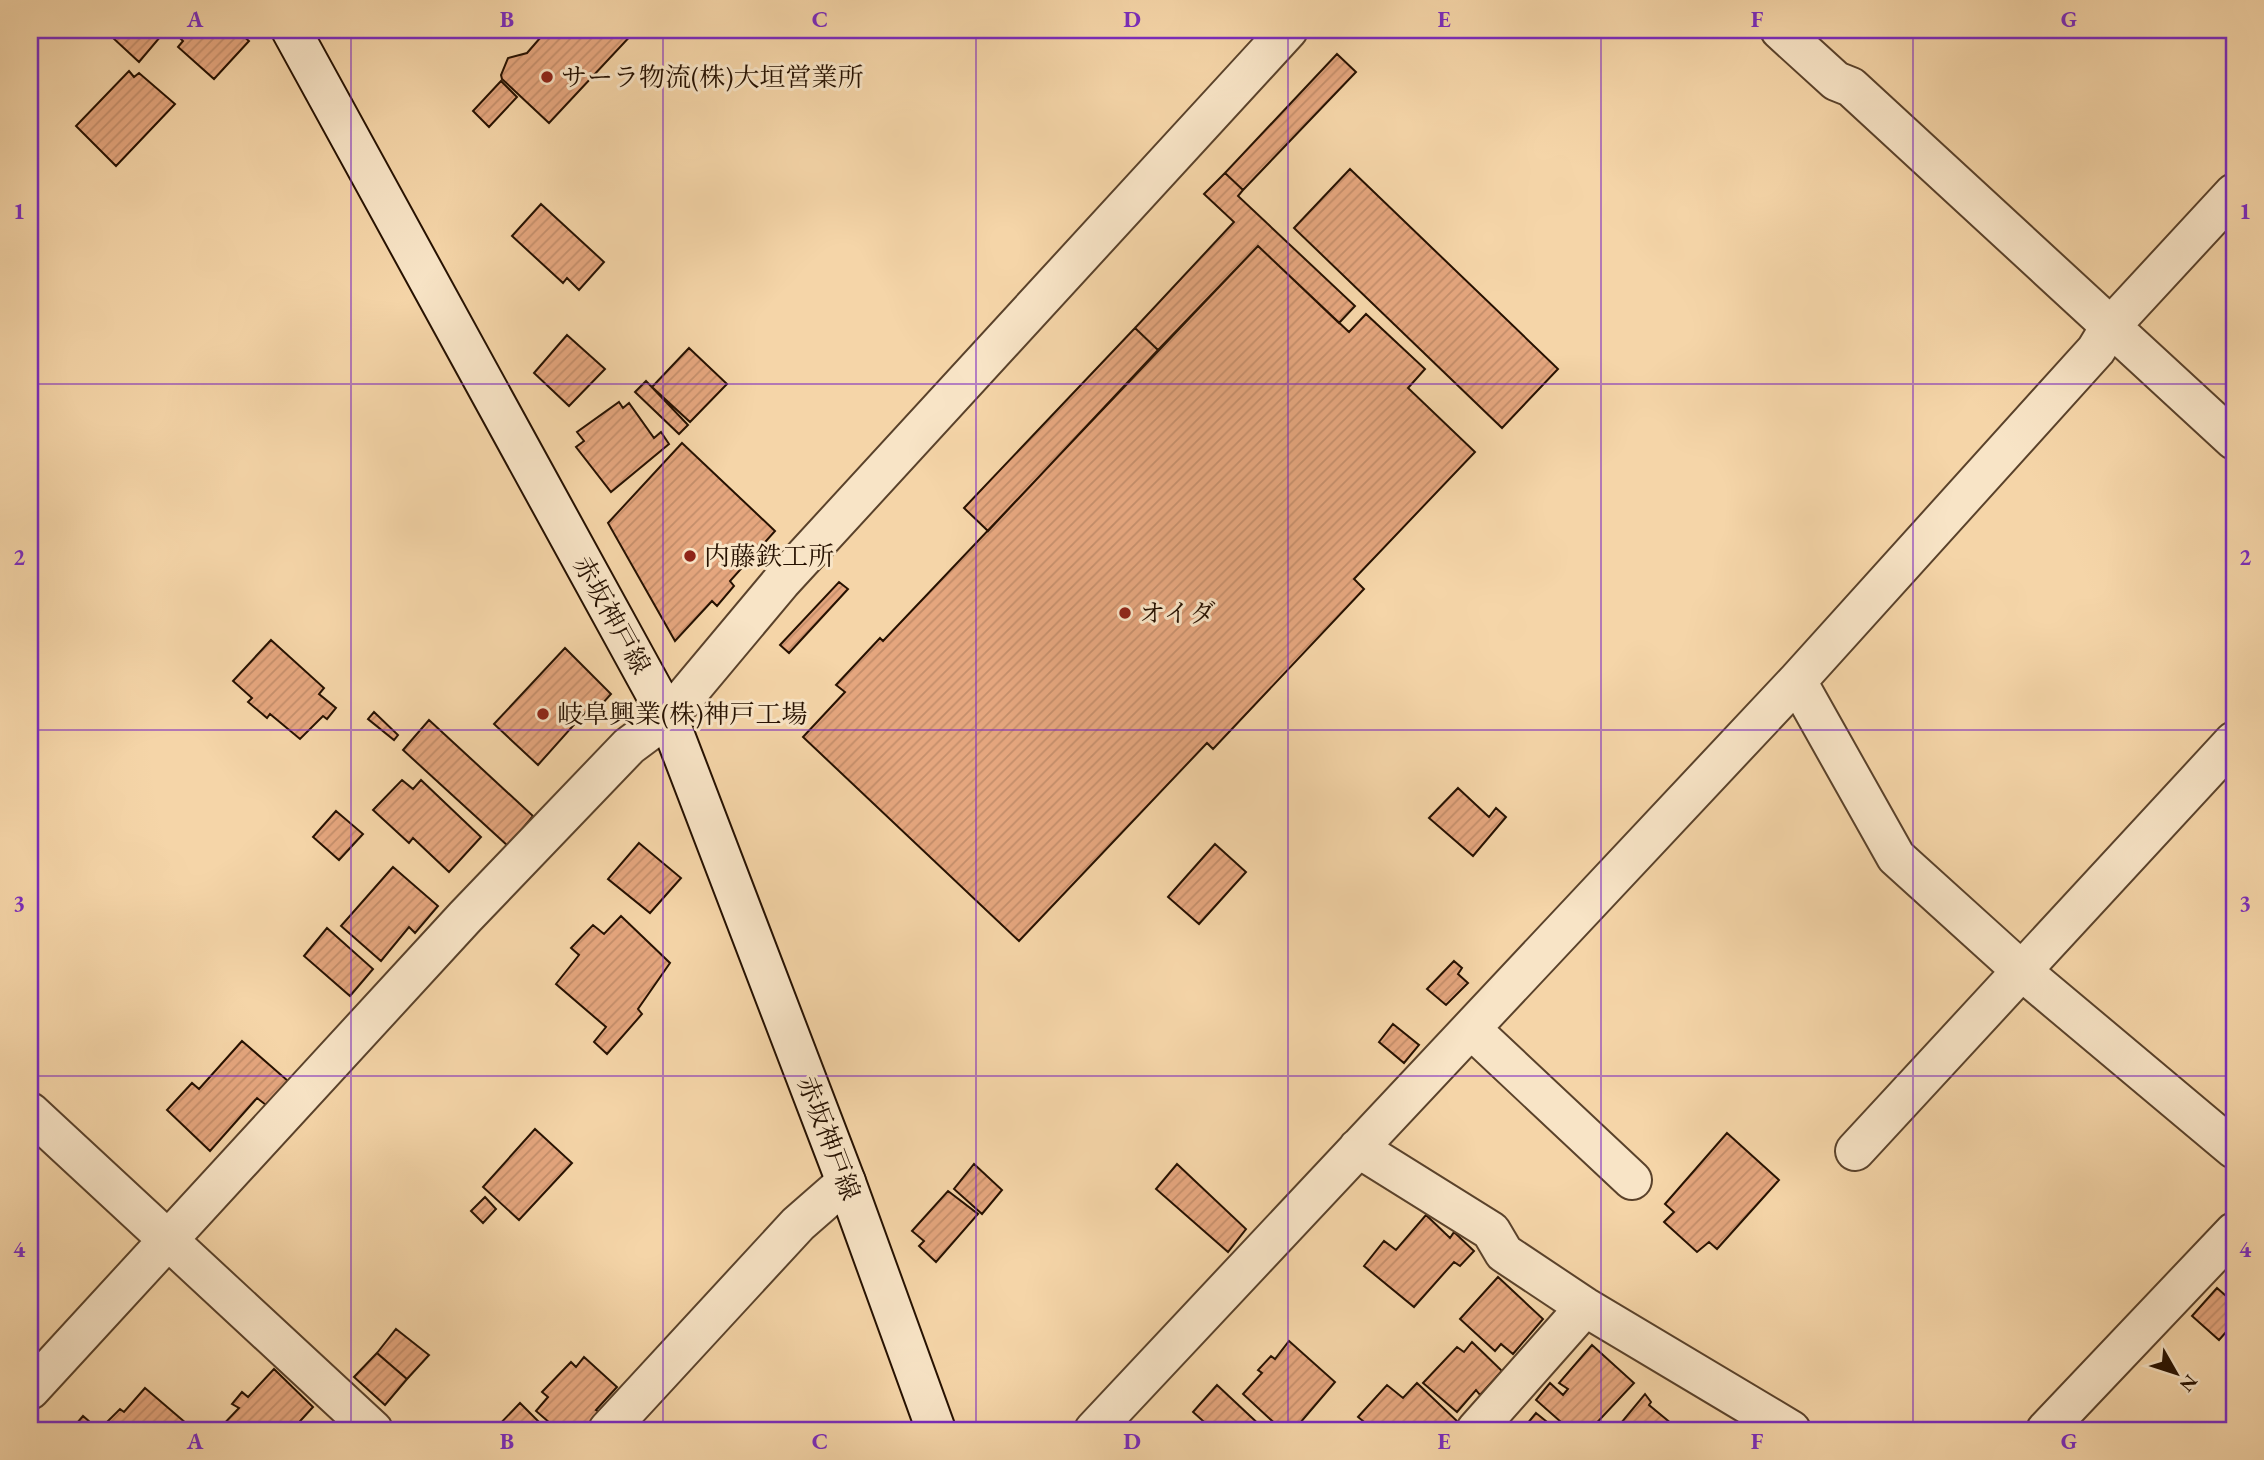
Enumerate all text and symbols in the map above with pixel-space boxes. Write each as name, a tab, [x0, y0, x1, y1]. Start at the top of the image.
text: A	[186, 4, 204, 34]
text: B	[500, 4, 514, 34]
text: C	[812, 4, 828, 34]
text: D	[1123, 4, 1141, 34]
text: E	[1437, 4, 1451, 34]
text: F	[1751, 4, 1764, 34]
text: G	[2061, 4, 2077, 34]
place label: サーラ物流(株)大垣営業所	[561, 60, 863, 94]
marker: サーラ物流(株)大垣営業所	[539, 69, 555, 85]
text: 1	[13, 196, 25, 226]
text: 1	[2239, 196, 2251, 226]
place label: 内藤鉄工所	[704, 539, 834, 573]
text: 2	[13, 542, 25, 572]
text: 2	[2239, 542, 2251, 572]
marker: 内藤鉄工所	[682, 548, 698, 564]
street label: 赤坂神戸線	[566, 550, 658, 680]
place label: オイダ	[1139, 596, 1216, 630]
marker: オイダ	[1117, 605, 1133, 621]
place label: 岐阜興業(株)神戸工場	[557, 697, 807, 731]
marker: 岐阜興業(株)神戸工場	[535, 706, 551, 722]
text: 3	[13, 888, 25, 918]
text: 3	[2239, 888, 2251, 918]
street label: 赤坂神戸線	[790, 1071, 868, 1205]
text: 4	[13, 1234, 26, 1264]
text: 4	[2239, 1234, 2252, 1264]
north arrow	[2142, 1338, 2212, 1408]
text: N	[2174, 1370, 2203, 1398]
text: A	[186, 1426, 204, 1456]
text: B	[500, 1426, 514, 1456]
text: C	[812, 1426, 828, 1456]
text: D	[1123, 1426, 1141, 1456]
text: E	[1437, 1426, 1451, 1456]
text: F	[1751, 1426, 1764, 1456]
text: G	[2061, 1426, 2077, 1456]

